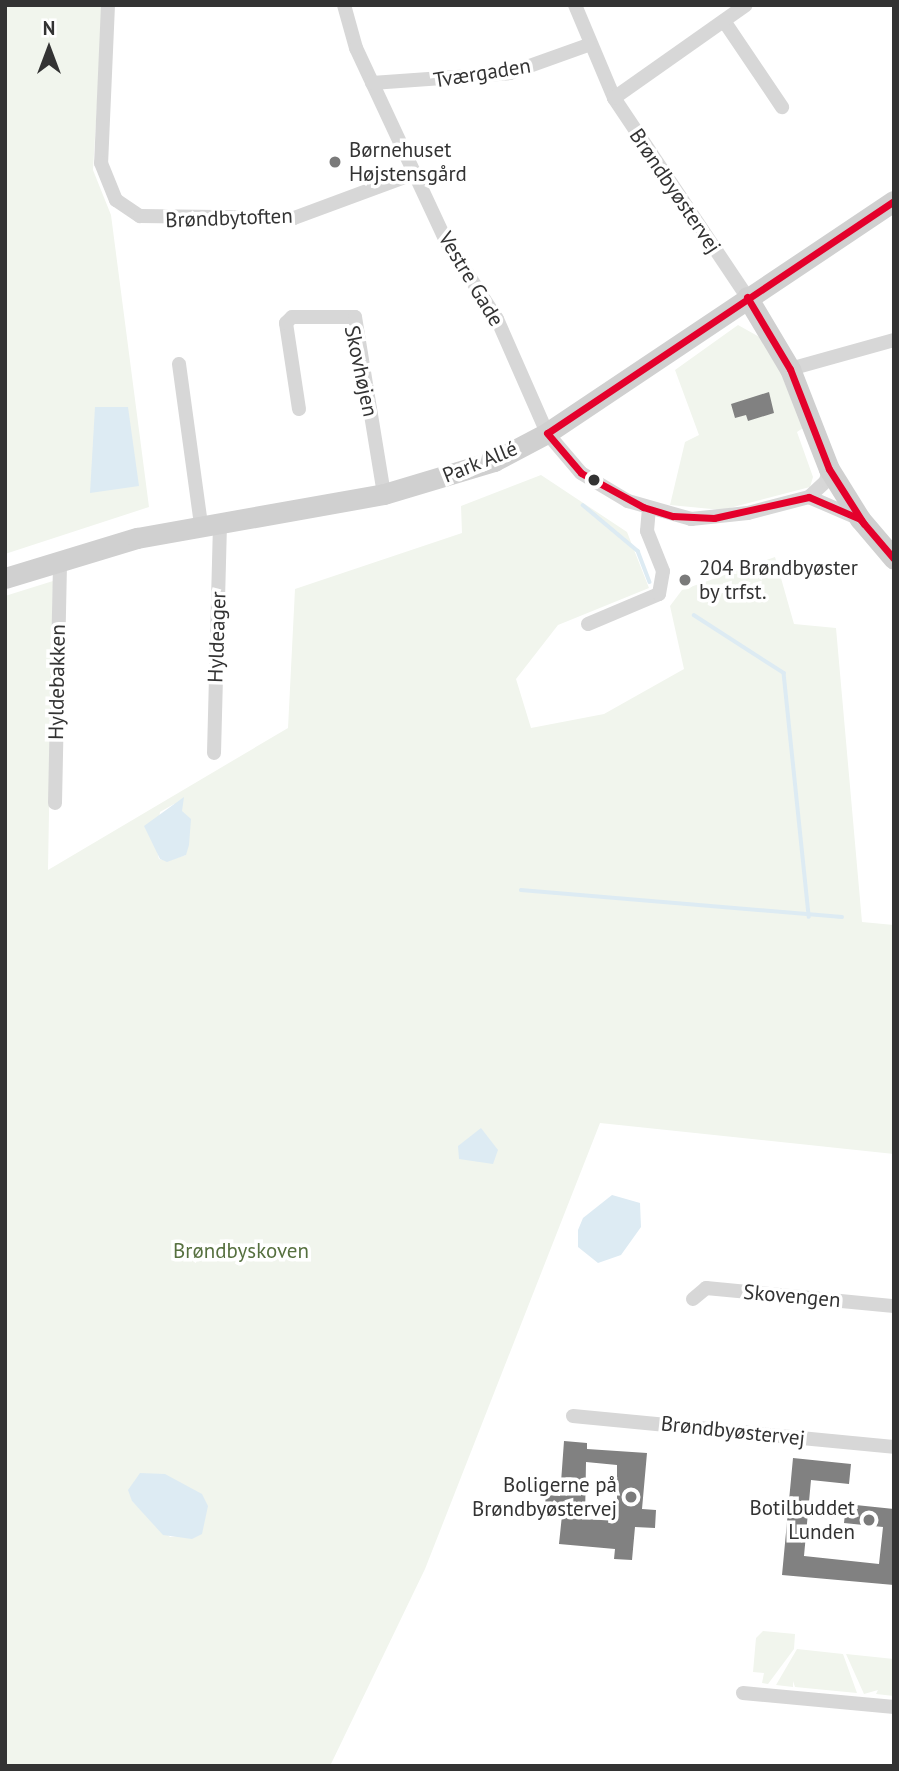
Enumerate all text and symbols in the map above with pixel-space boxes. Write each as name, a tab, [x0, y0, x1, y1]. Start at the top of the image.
north arrow	[14, 14, 84, 84]
text: N	[43, 16, 55, 40]
street label: Tværgaden	[432, 53, 532, 93]
street label: Brøndbyøstervej	[624, 124, 726, 258]
place label: Børnehuset Højstensgård	[349, 137, 467, 187]
marker: Børnehuset Højstensgård	[327, 154, 343, 170]
street label: Brøndbytoften	[165, 203, 293, 233]
street label: Vestre Gade	[433, 227, 509, 331]
street label: Skovhøjen	[339, 323, 383, 419]
street label: Park Allé	[438, 435, 522, 489]
unlabelled marker	[587, 473, 601, 487]
place label: 204 Brøndbyøster by trfst.	[699, 555, 858, 605]
marker: 204 Brøndbyøster by trfst.	[677, 572, 693, 588]
street label: Hyldeager	[203, 591, 231, 683]
street label: Hyldebakken	[43, 624, 71, 740]
park label: Brøndbyskoven	[173, 1238, 309, 1264]
street label: Skovengen	[742, 1279, 842, 1313]
street label: Brøndbyøstervej	[660, 1411, 806, 1451]
place label: Boligerne på Brøndbyøstervej	[472, 1472, 617, 1522]
marker: Boligerne på Brøndbyøstervej	[623, 1489, 639, 1505]
place label: Botilbuddet Lunden	[750, 1495, 855, 1545]
marker: Botilbuddet Lunden	[861, 1512, 877, 1528]

